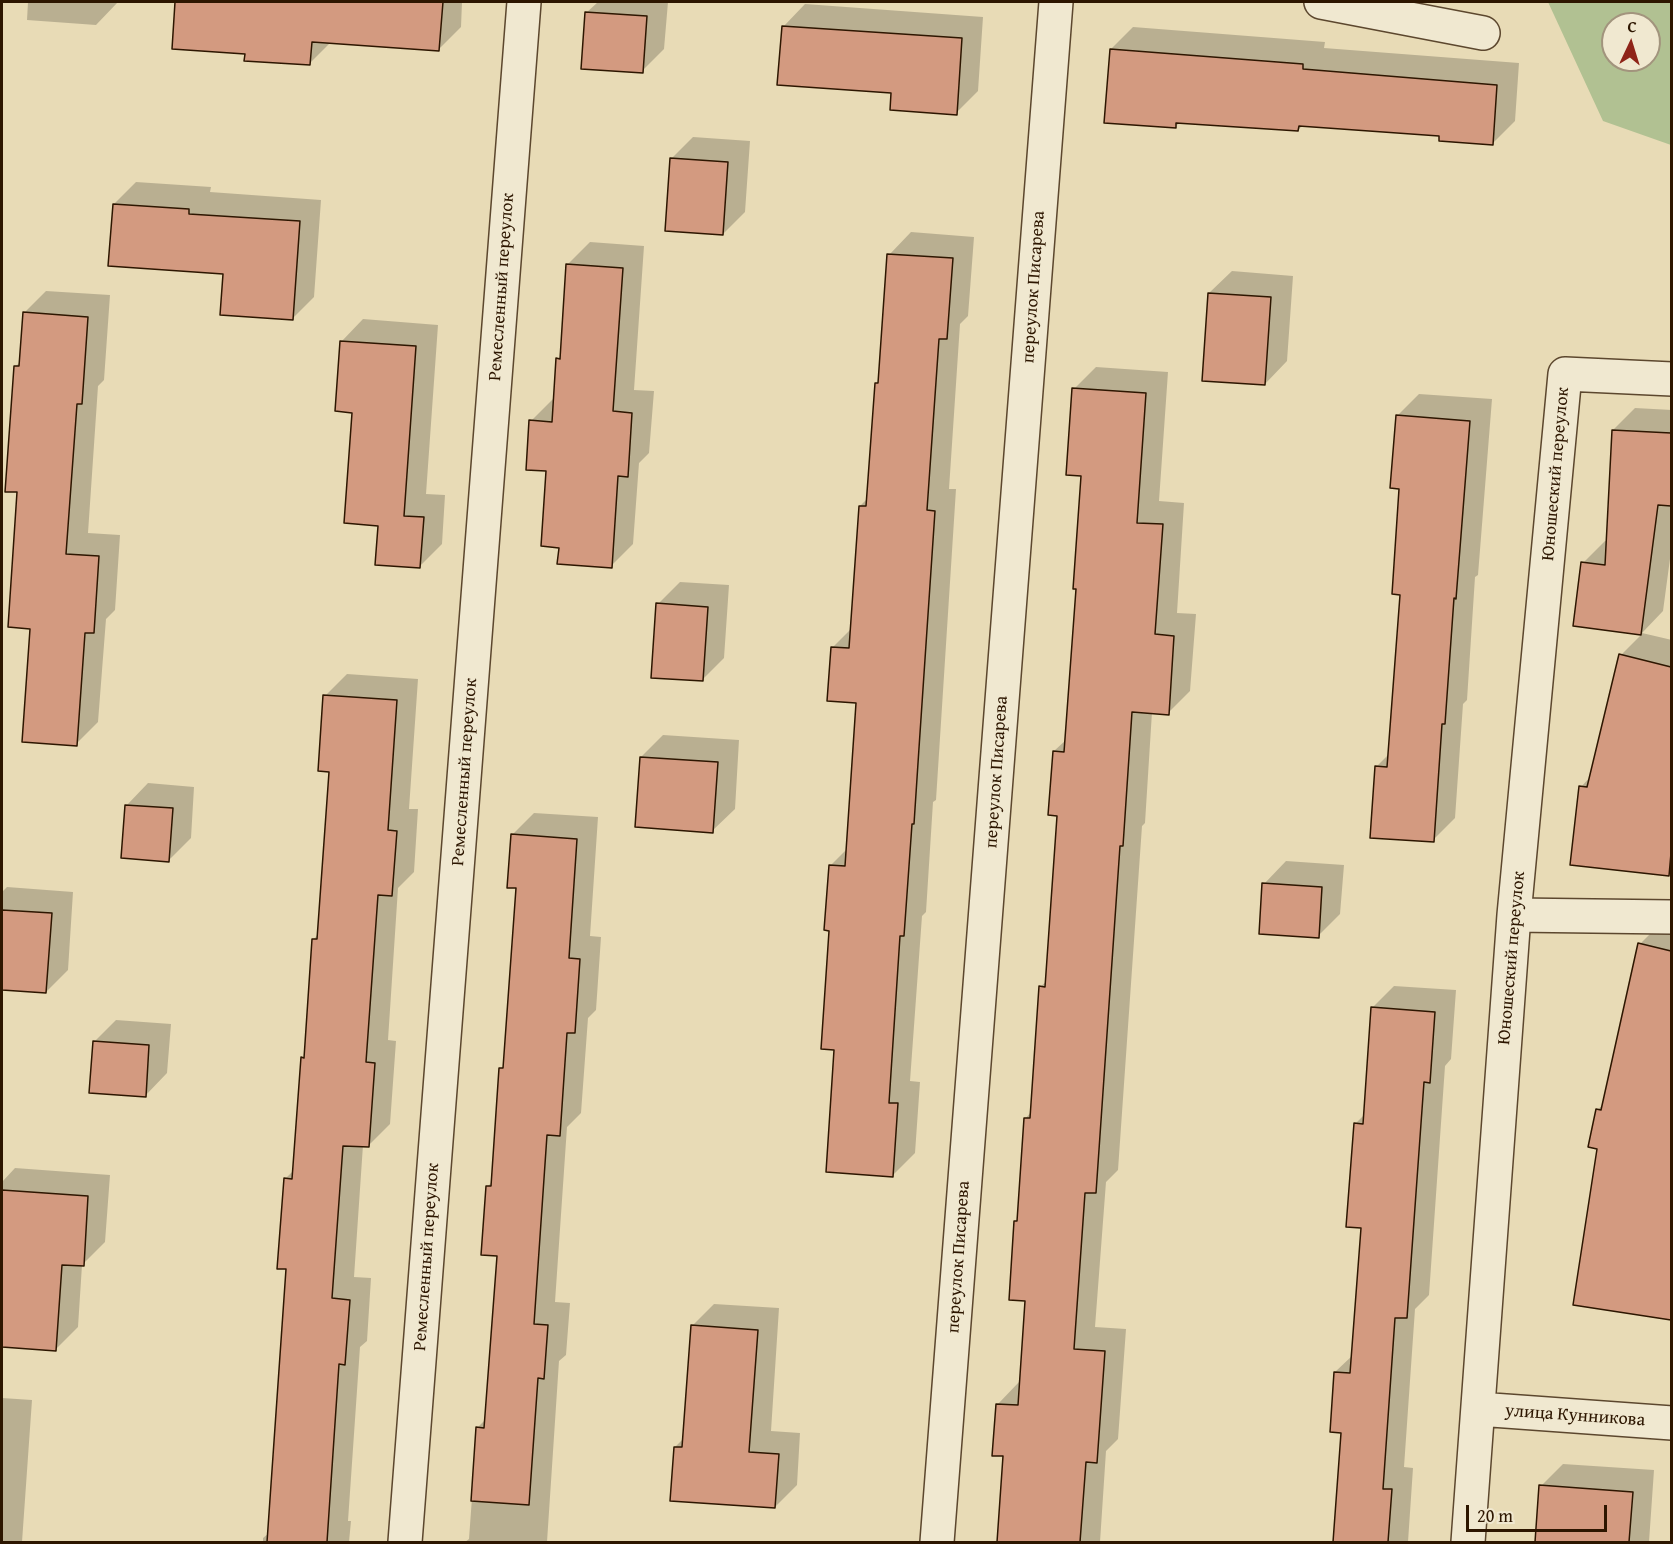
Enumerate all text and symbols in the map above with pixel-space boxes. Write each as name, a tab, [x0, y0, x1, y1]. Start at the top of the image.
north arrow	[1601, 12, 1661, 72]
text: С	[1627, 14, 1637, 38]
street label: Ремесленный переулок	[485, 192, 519, 382]
street label: переулок Писарева	[1018, 210, 1050, 364]
street label: Юношеский переулок	[1538, 386, 1574, 562]
street label: Ремесленный переулок	[448, 677, 482, 867]
street label: переулок Писарева	[981, 695, 1013, 849]
street label: Юношеский переулок	[1494, 870, 1530, 1046]
street label: Ремесленный переулок	[410, 1162, 444, 1352]
street label: переулок Писарева	[943, 1180, 975, 1334]
street label: улица Кунникова	[1504, 1400, 1646, 1432]
scale bar	[1469, 1493, 1610, 1531]
text: 20 m	[1477, 1502, 1513, 1529]

